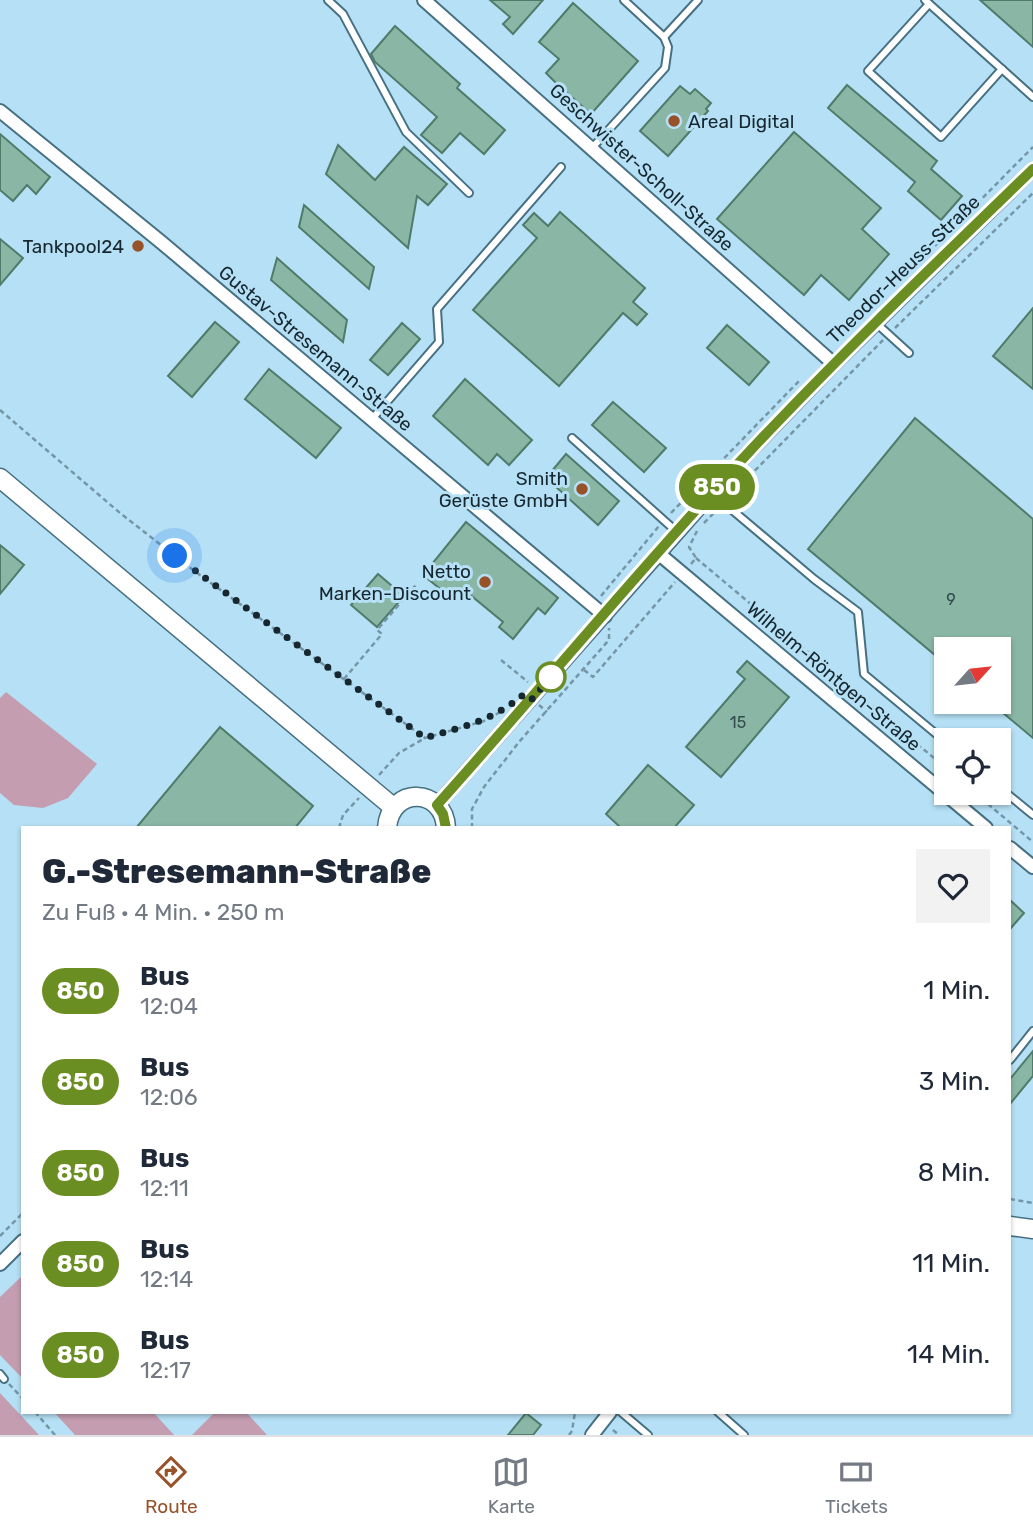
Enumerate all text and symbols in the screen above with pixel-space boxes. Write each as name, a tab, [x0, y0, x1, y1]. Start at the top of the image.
street label: Geschwister-Scholl-Straße	[545, 79, 738, 256]
place label: Areal Digital	[688, 110, 794, 133]
marker: Areal Digital	[666, 113, 682, 129]
street label: Theodor-Heuss-Straße	[822, 190, 985, 348]
place label: Tankpool24	[22, 235, 124, 258]
marker: Tankpool24	[130, 238, 146, 254]
street label: Gustav-Stresemann-Straße	[214, 261, 417, 436]
line badge: 850	[677, 464, 757, 510]
place label: Smith Gerüste GmbH	[439, 467, 568, 512]
text: 850	[693, 473, 741, 501]
marker: Smith Gerüste GmbH	[574, 481, 590, 497]
your location	[157, 538, 192, 573]
place label: Netto Marken-Discount	[319, 560, 472, 605]
marker: Netto Marken-Discount	[477, 574, 493, 590]
house number: 9	[946, 590, 956, 609]
street label: Wilhelm-Röntgen-Straße	[742, 597, 925, 756]
north arrow	[934, 637, 1012, 714]
map controls	[934, 637, 1011, 805]
unlabelled marker	[536, 662, 566, 692]
house number: 15	[730, 713, 746, 732]
button: locate	[934, 728, 1011, 805]
button: heart	[916, 849, 990, 923]
text: G.-Stresemann-Straße	[42, 852, 431, 891]
text: Zu Fuß · 4 Min. · 250 m	[42, 898, 285, 926]
text: Bus	[140, 961, 189, 992]
text: 1 Min.	[923, 975, 990, 1006]
text: 850	[56, 977, 105, 1005]
text: 12:04	[140, 992, 198, 1020]
text: Bus	[140, 1052, 189, 1083]
text: 3 Min.	[919, 1066, 990, 1097]
text: 850	[56, 1068, 105, 1096]
text: 12:06	[140, 1083, 198, 1111]
text: Bus	[140, 1143, 189, 1174]
text: 8 Min.	[918, 1157, 990, 1188]
text: 850	[56, 1159, 105, 1187]
text: 12:11	[140, 1174, 189, 1202]
text: Bus	[140, 1234, 189, 1265]
text: 11 Min.	[912, 1248, 990, 1279]
text: 850	[56, 1250, 105, 1278]
text: 12:14	[140, 1265, 193, 1293]
text: Bus	[140, 1325, 189, 1356]
text: 14 Min.	[907, 1339, 990, 1370]
text: 850	[56, 1341, 105, 1369]
text: 12:17	[140, 1356, 191, 1384]
tab: Route	[145, 1453, 198, 1518]
tab: Karte	[488, 1453, 535, 1518]
tab: Tickets	[825, 1453, 888, 1518]

